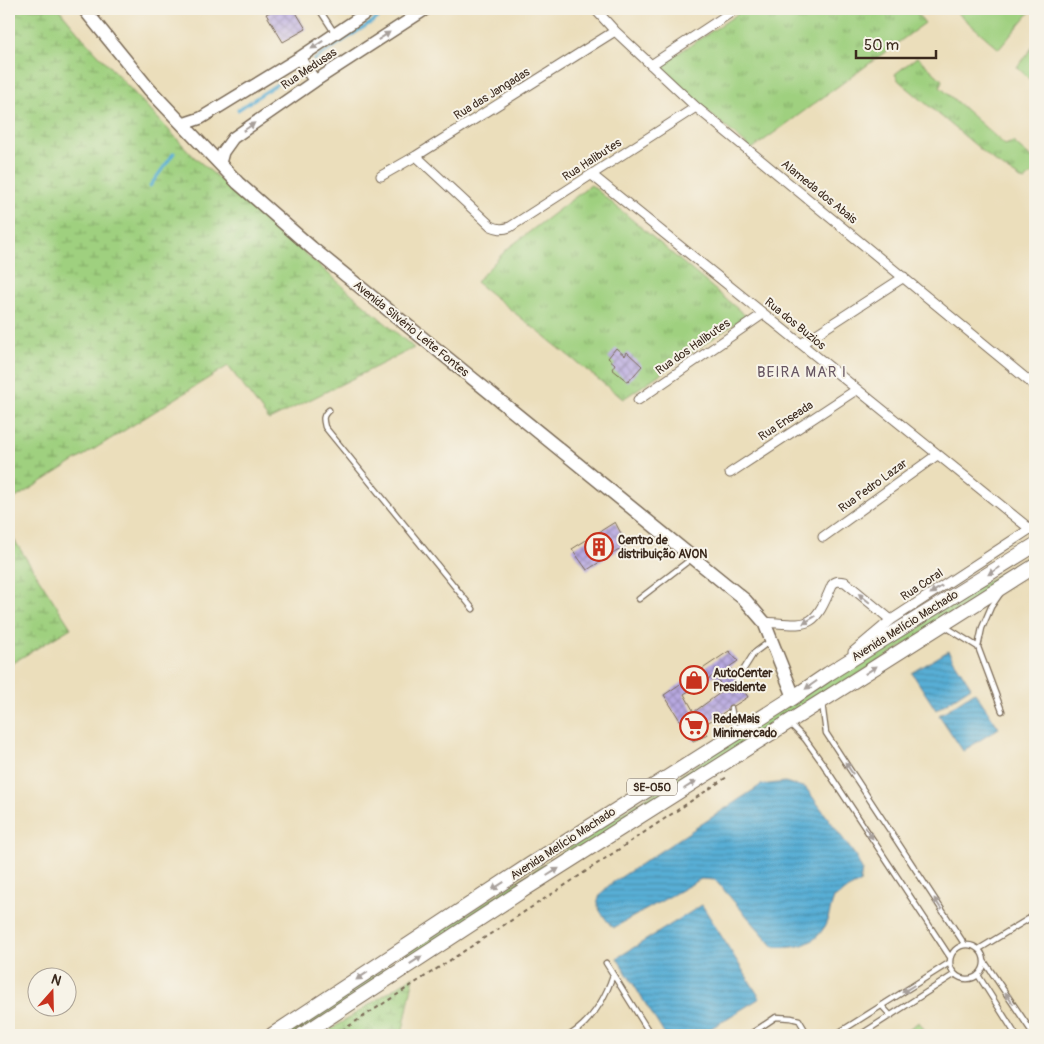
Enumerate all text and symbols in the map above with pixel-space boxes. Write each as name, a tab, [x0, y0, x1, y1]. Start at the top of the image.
scale bar	[856, 28, 936, 60]
one-way arrow	[377, 31, 391, 41]
text: 50 m	[864, 36, 899, 55]
one-way arrow	[310, 40, 324, 50]
street label: Rua Medusas	[278, 45, 340, 93]
street label: Rua das Jangadas	[451, 64, 533, 123]
one-way arrow	[242, 122, 256, 132]
street label: Rua Halibutes	[560, 135, 625, 185]
street label: Alameda dos Abais	[778, 157, 861, 228]
street label: Avenida Silvério Leite Fontes	[350, 278, 472, 381]
street label: Rua dos Buzios	[761, 295, 829, 354]
street label: Rua dos Halibutes	[653, 315, 734, 378]
district label: BEIRA MAR I	[757, 363, 847, 382]
street label: Rua Enseada	[756, 398, 817, 444]
street label: Rua Pedro Lazar	[836, 456, 911, 516]
building icon: Centro de distribuição AVON	[584, 532, 614, 562]
place label: Centro de distribuição AVON	[618, 533, 707, 562]
street label: Rua Coral	[898, 566, 946, 604]
one-way arrow	[987, 566, 1000, 576]
one-way arrow	[929, 586, 943, 595]
street label: Avenida Melício Machado	[849, 587, 962, 665]
one-way arrow	[857, 592, 870, 603]
one-way arrow	[802, 615, 816, 624]
shop icon: AutoCenter Presidente	[679, 665, 709, 695]
one-way arrow	[865, 665, 878, 674]
place label: AutoCenter Presidente	[713, 666, 773, 695]
one-way arrow	[805, 680, 818, 690]
supermarket icon: RedeMais Minimercado	[679, 711, 709, 741]
place label: RedeMais Minimercado	[713, 712, 777, 741]
one-way arrow	[844, 762, 854, 775]
road number: SE-050	[627, 779, 677, 796]
one-way arrow	[684, 781, 697, 790]
street label: Avenida Melício Machado	[507, 804, 619, 884]
one-way arrow	[864, 827, 874, 840]
one-way arrow	[546, 867, 559, 876]
one-way arrow	[491, 881, 505, 891]
one-way arrow	[934, 897, 943, 911]
one-way arrow	[410, 956, 423, 965]
north arrow	[28, 966, 78, 1016]
text: N	[49, 971, 64, 990]
one-way arrow	[356, 971, 369, 980]
one-way arrow	[902, 984, 915, 994]
one-way arrow	[1004, 991, 1014, 1005]

